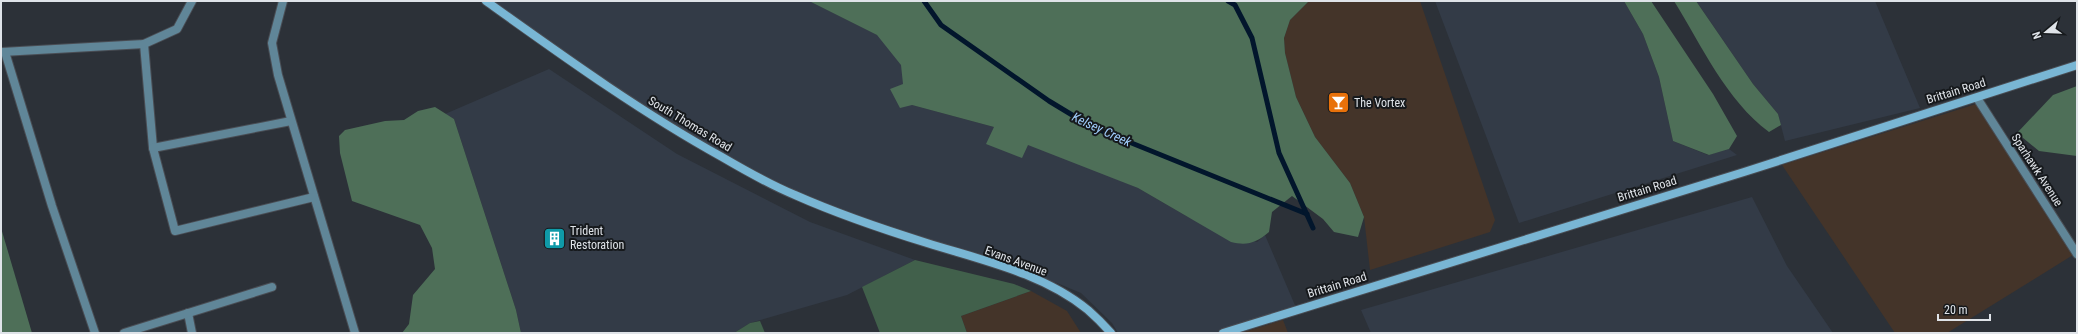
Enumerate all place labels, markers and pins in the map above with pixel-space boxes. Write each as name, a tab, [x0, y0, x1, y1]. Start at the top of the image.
bar icon: The Vortex	[1326, 90, 1352, 116]
place label: The Vortex	[1354, 96, 1405, 110]
place label: Trident Restoration	[570, 224, 624, 252]
building icon: Trident Restoration	[542, 225, 568, 251]

